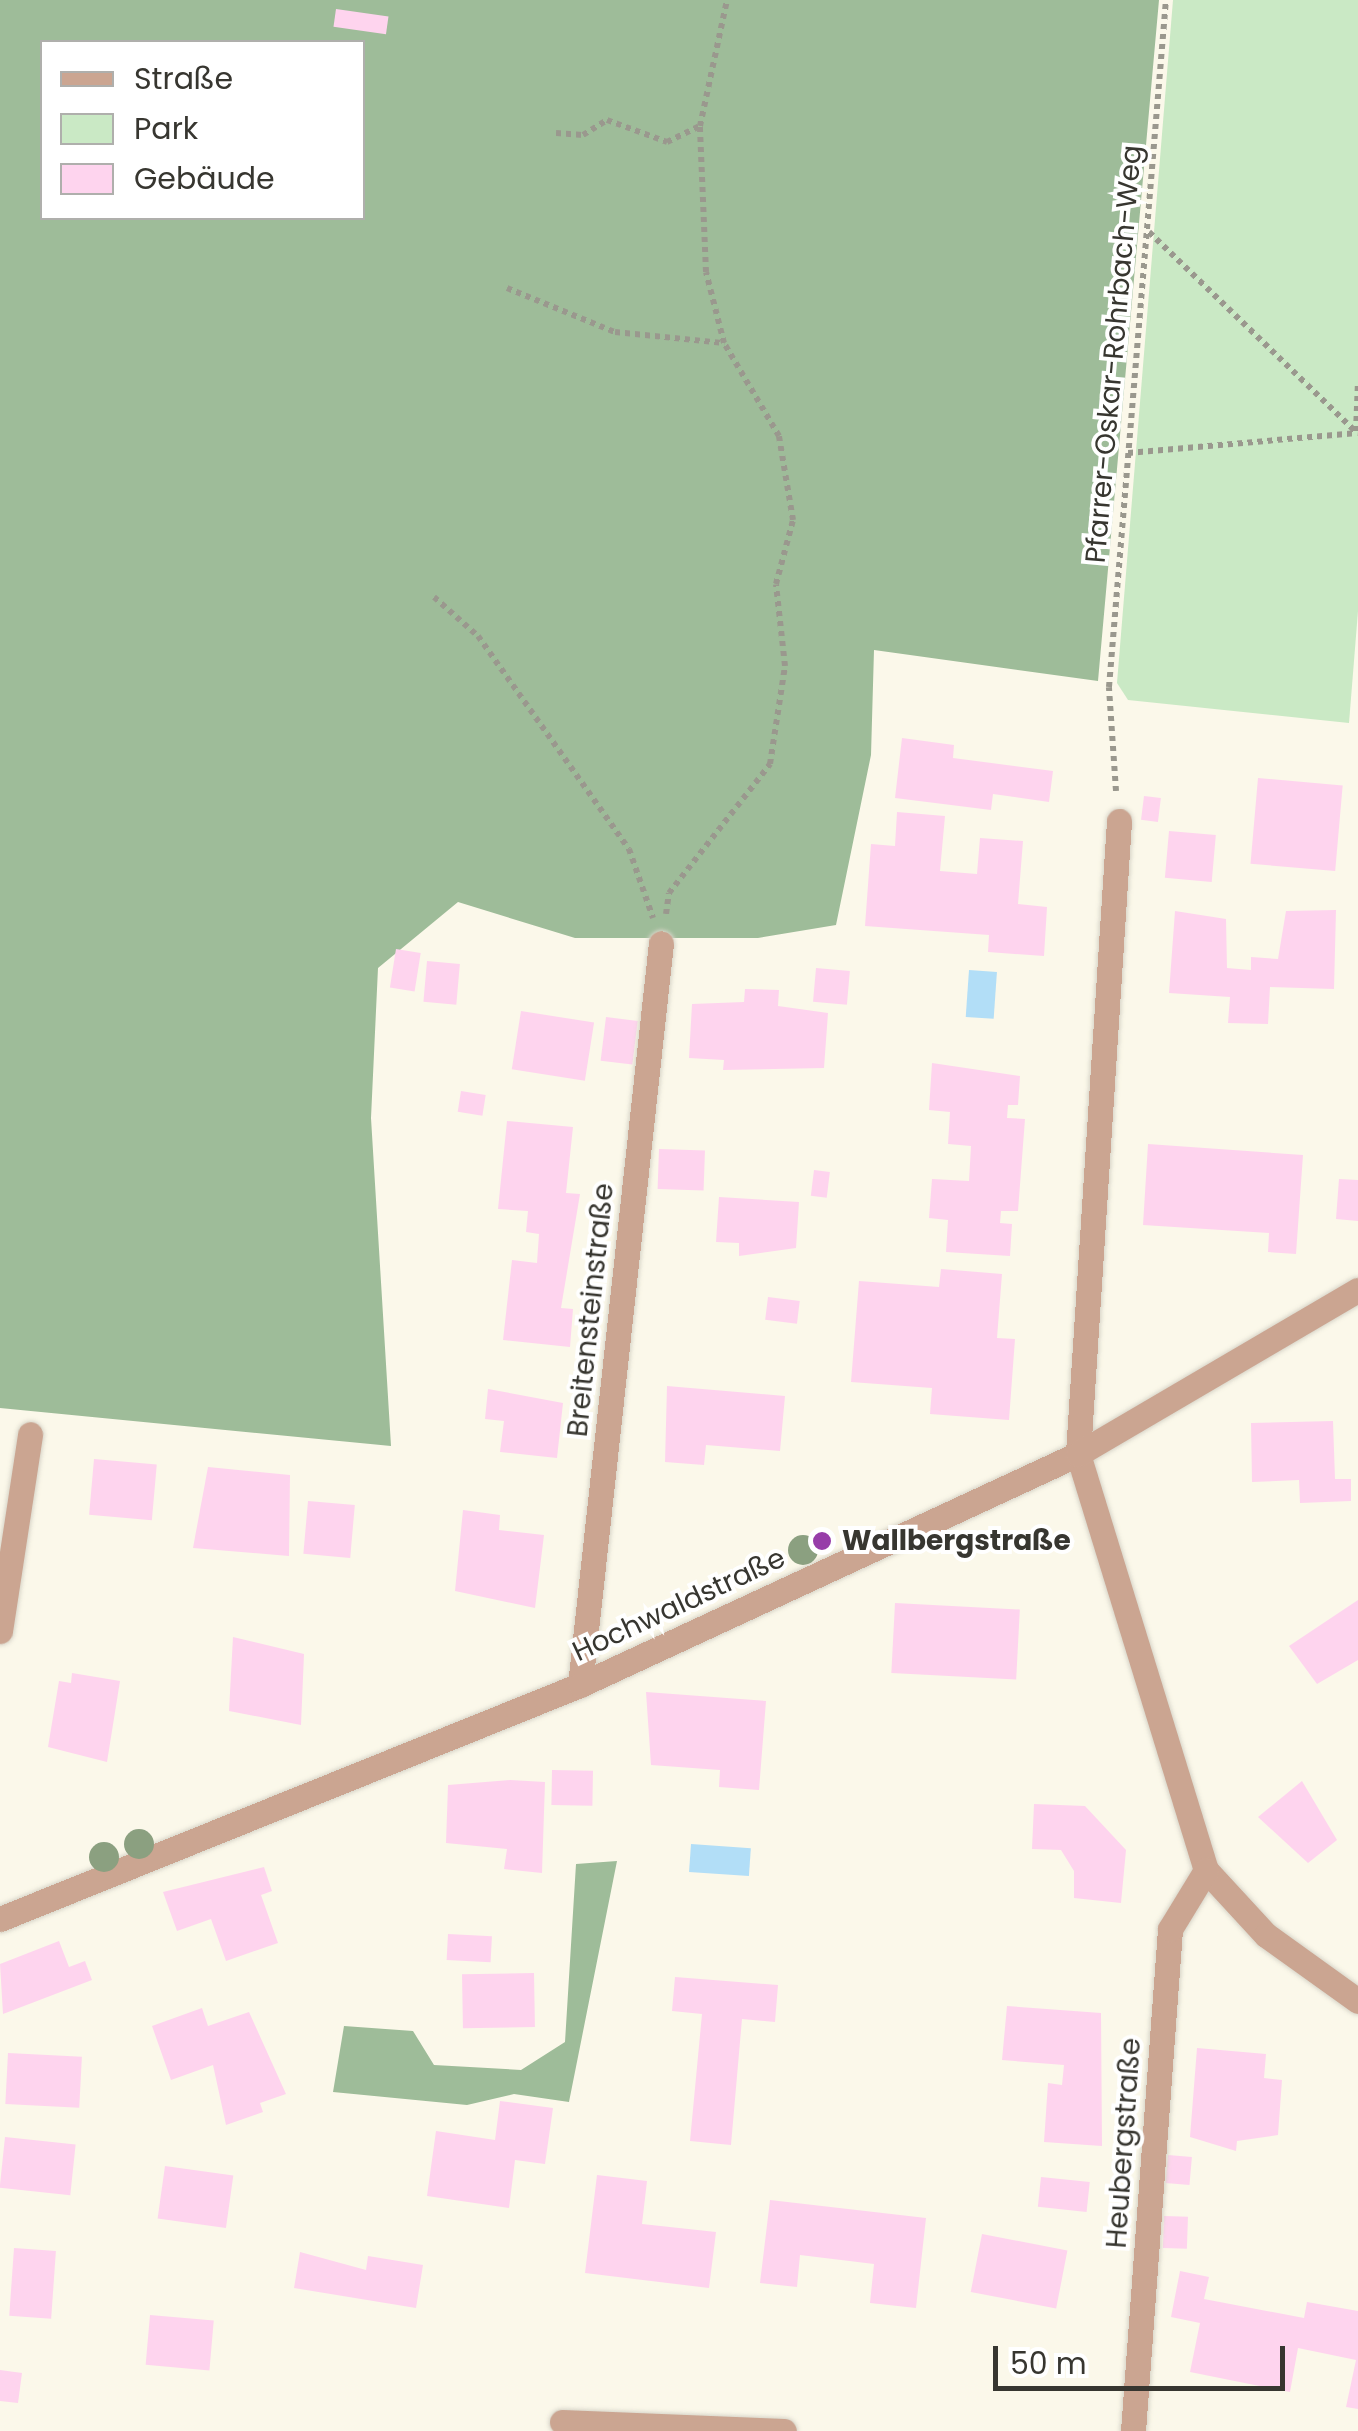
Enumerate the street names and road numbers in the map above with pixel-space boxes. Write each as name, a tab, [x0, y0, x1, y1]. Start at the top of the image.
street label: Pfarrer-Oskar-Rohrbach-Weg	[1079, 144, 1149, 564]
street label: Breitensteinstraße	[561, 1181, 621, 1439]
street label: Hochwaldstraße	[567, 1541, 791, 1669]
street label: Heubergstraße	[1100, 2037, 1148, 2249]

